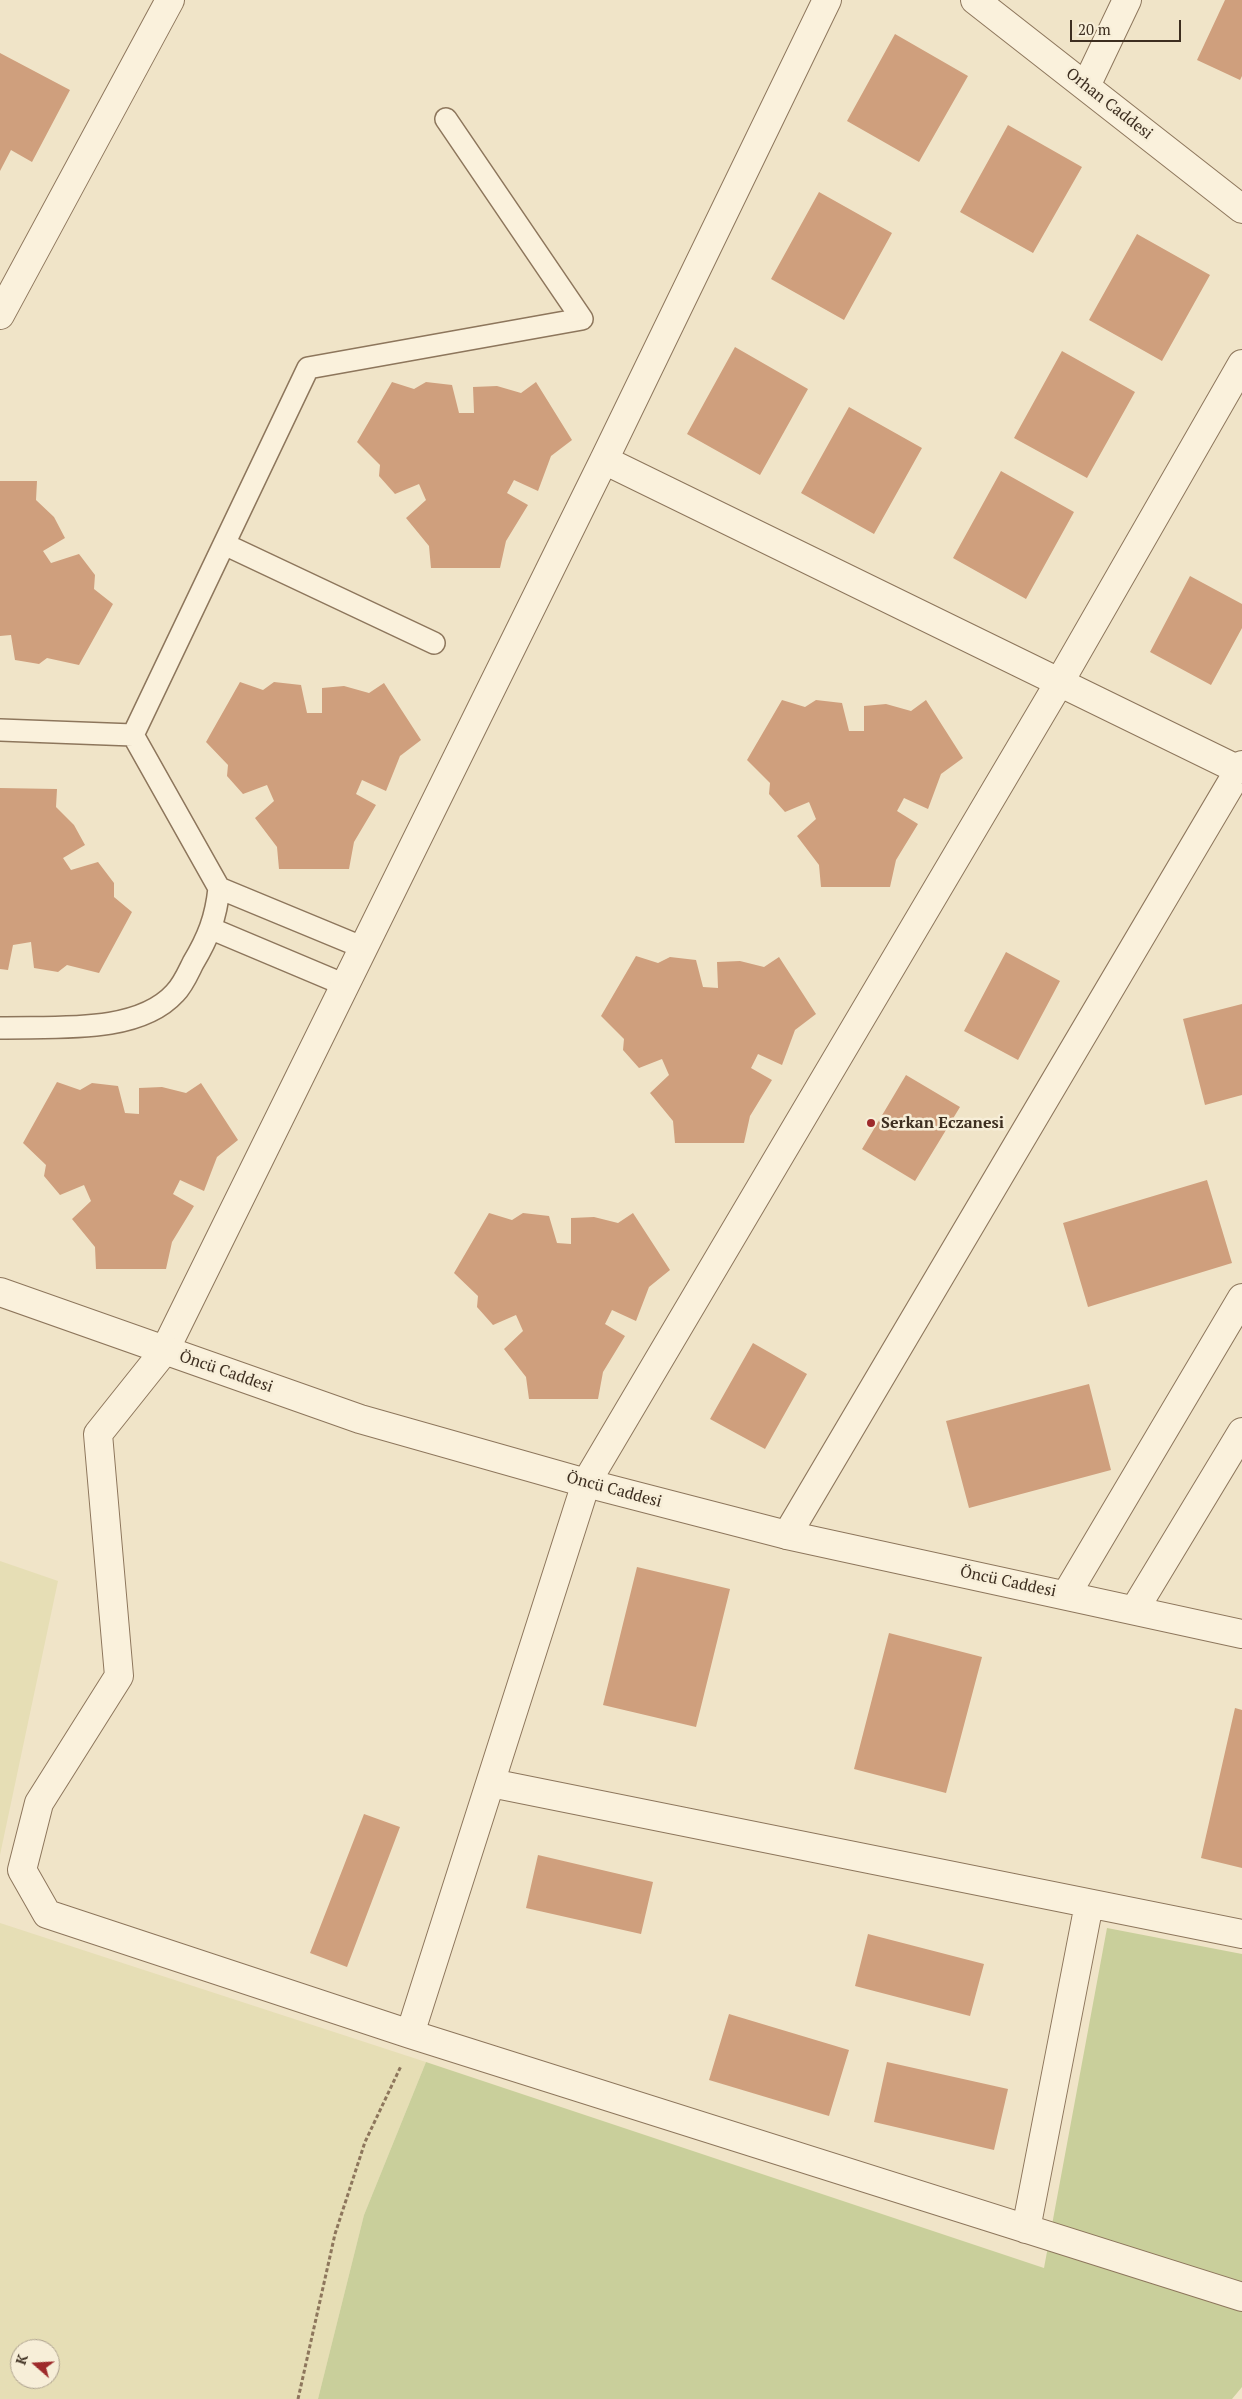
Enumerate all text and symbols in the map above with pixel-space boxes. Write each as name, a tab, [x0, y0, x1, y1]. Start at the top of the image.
scale bar	[1072, 10, 1183, 42]
text: 20 m	[1078, 19, 1111, 39]
street label: Orhan Caddesi	[1062, 64, 1156, 144]
place label: Serkan Eczanesi	[881, 1113, 1004, 1133]
marker: Serkan Eczanesi	[865, 1117, 877, 1129]
street label: Öncü Caddesi	[177, 1347, 275, 1397]
street label: Öncü Caddesi	[564, 1468, 664, 1512]
street label: Öncü Caddesi	[958, 1562, 1058, 1602]
north arrow	[10, 2339, 60, 2389]
text: K	[11, 2351, 32, 2367]

